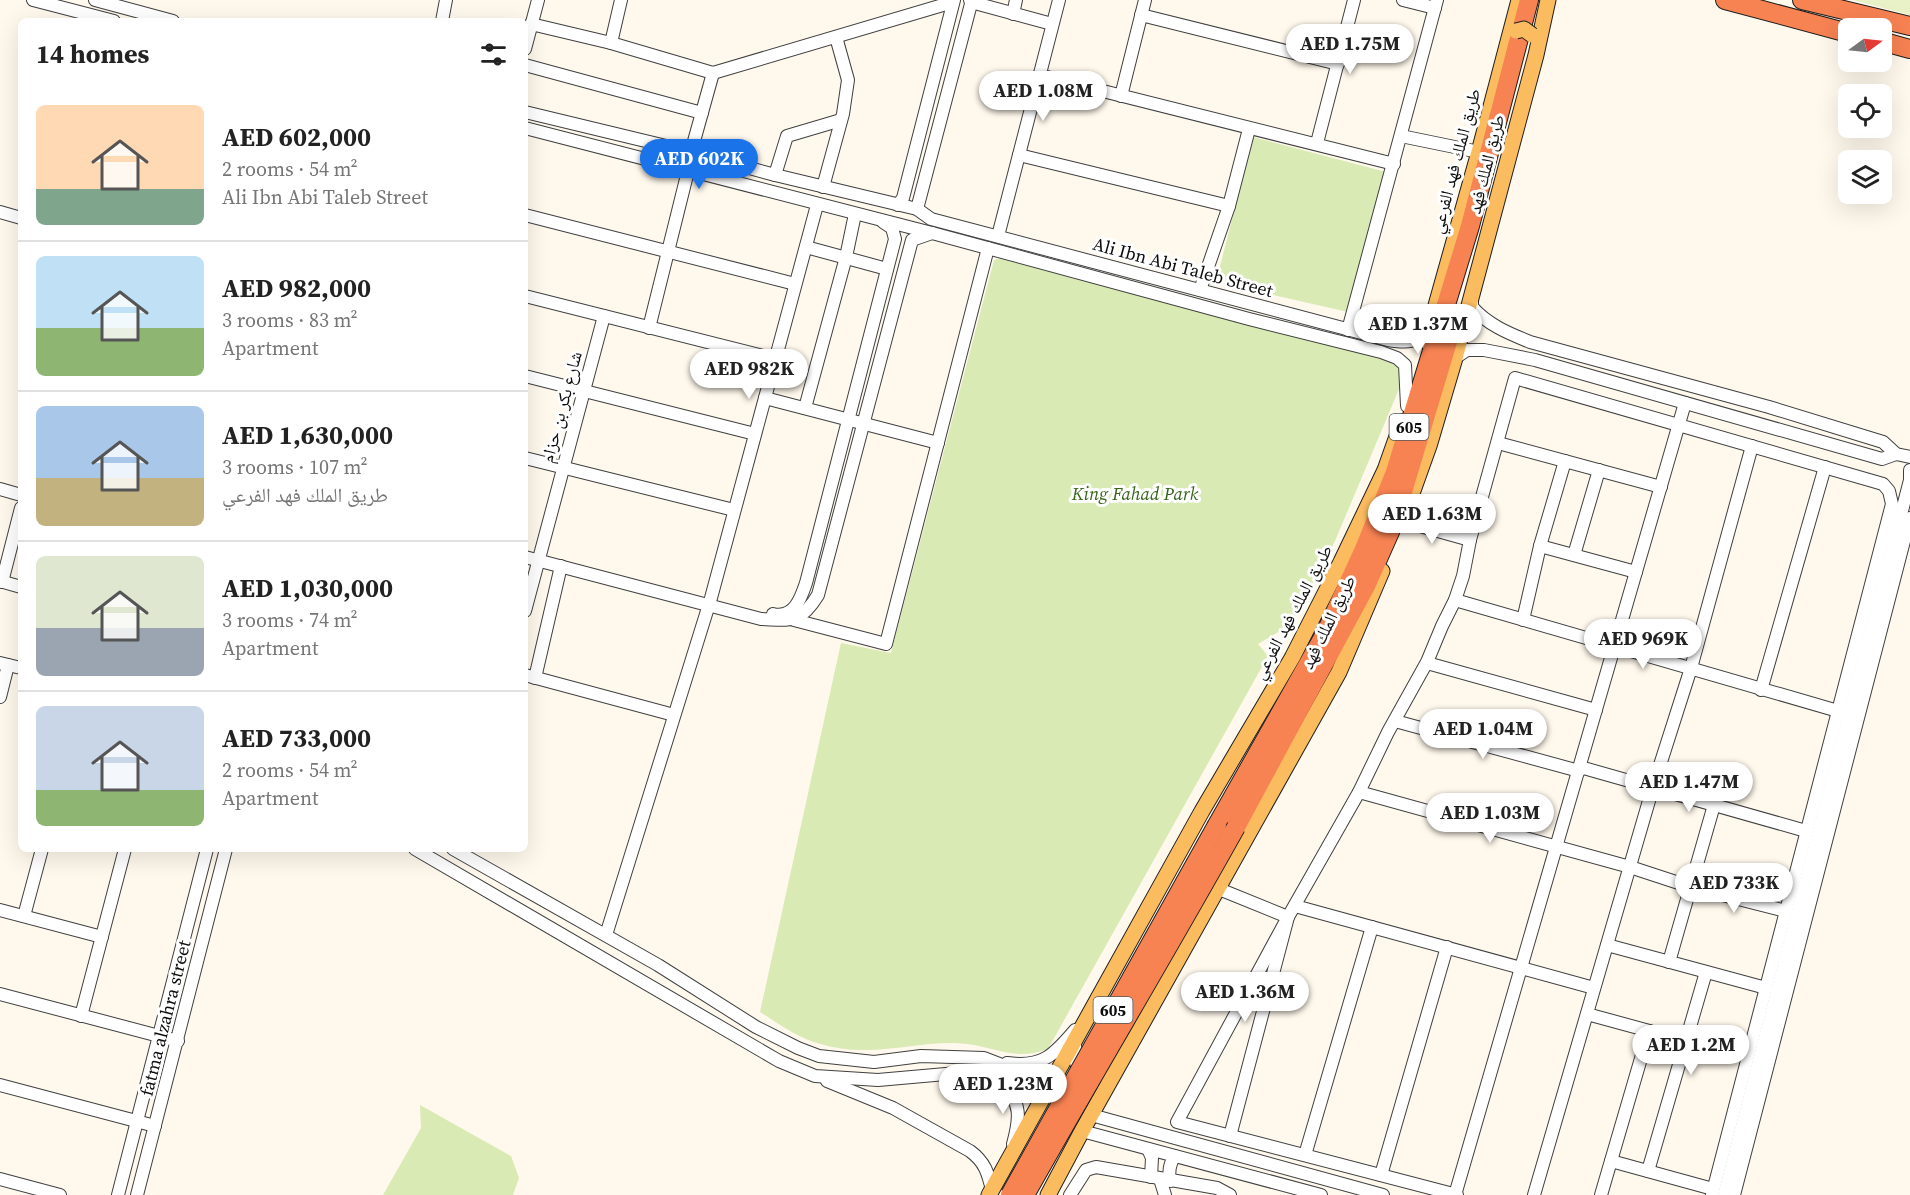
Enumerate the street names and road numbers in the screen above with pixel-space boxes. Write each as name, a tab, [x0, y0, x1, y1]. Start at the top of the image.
street label: طريق الملك فهد الفرعي	[1425, 86, 1485, 236]
street label: طريق الملك فهد	[1463, 112, 1509, 216]
street label: Ali Ibn Abi Taleb Street	[1090, 231, 1276, 303]
street label: شارع بكر بن حزام	[534, 348, 588, 466]
road number: 605	[1390, 414, 1428, 440]
street label: طريق الملك فهد الفرعي	[1247, 541, 1337, 683]
street label: طريق الملك فهد	[1296, 572, 1360, 672]
street label: fatma alzahra street	[134, 937, 196, 1099]
road number: 605	[1094, 997, 1132, 1023]

